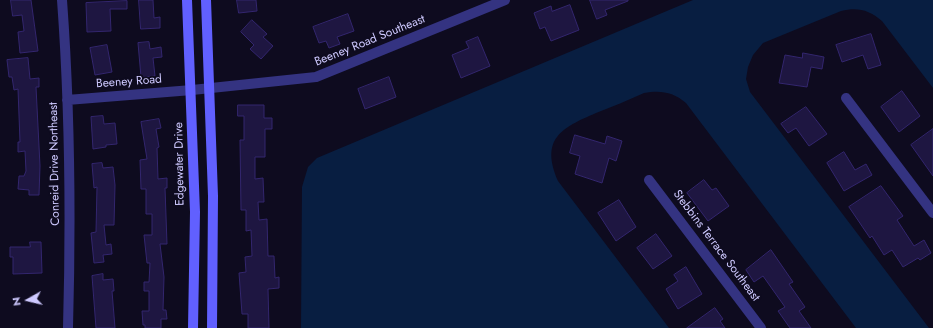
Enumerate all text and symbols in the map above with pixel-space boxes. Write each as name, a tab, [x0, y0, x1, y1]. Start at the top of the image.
street label: Beeney Road Southeast	[313, 12, 427, 70]
street label: Beeney Road	[96, 73, 162, 91]
street label: Conreid Drive Northeast	[47, 102, 63, 226]
street label: Edgewater Drive	[172, 122, 188, 206]
street label: Stebbins Terrace Southeast	[669, 188, 763, 304]
north arrow	[8, 280, 48, 320]
text: N	[8, 296, 25, 307]

